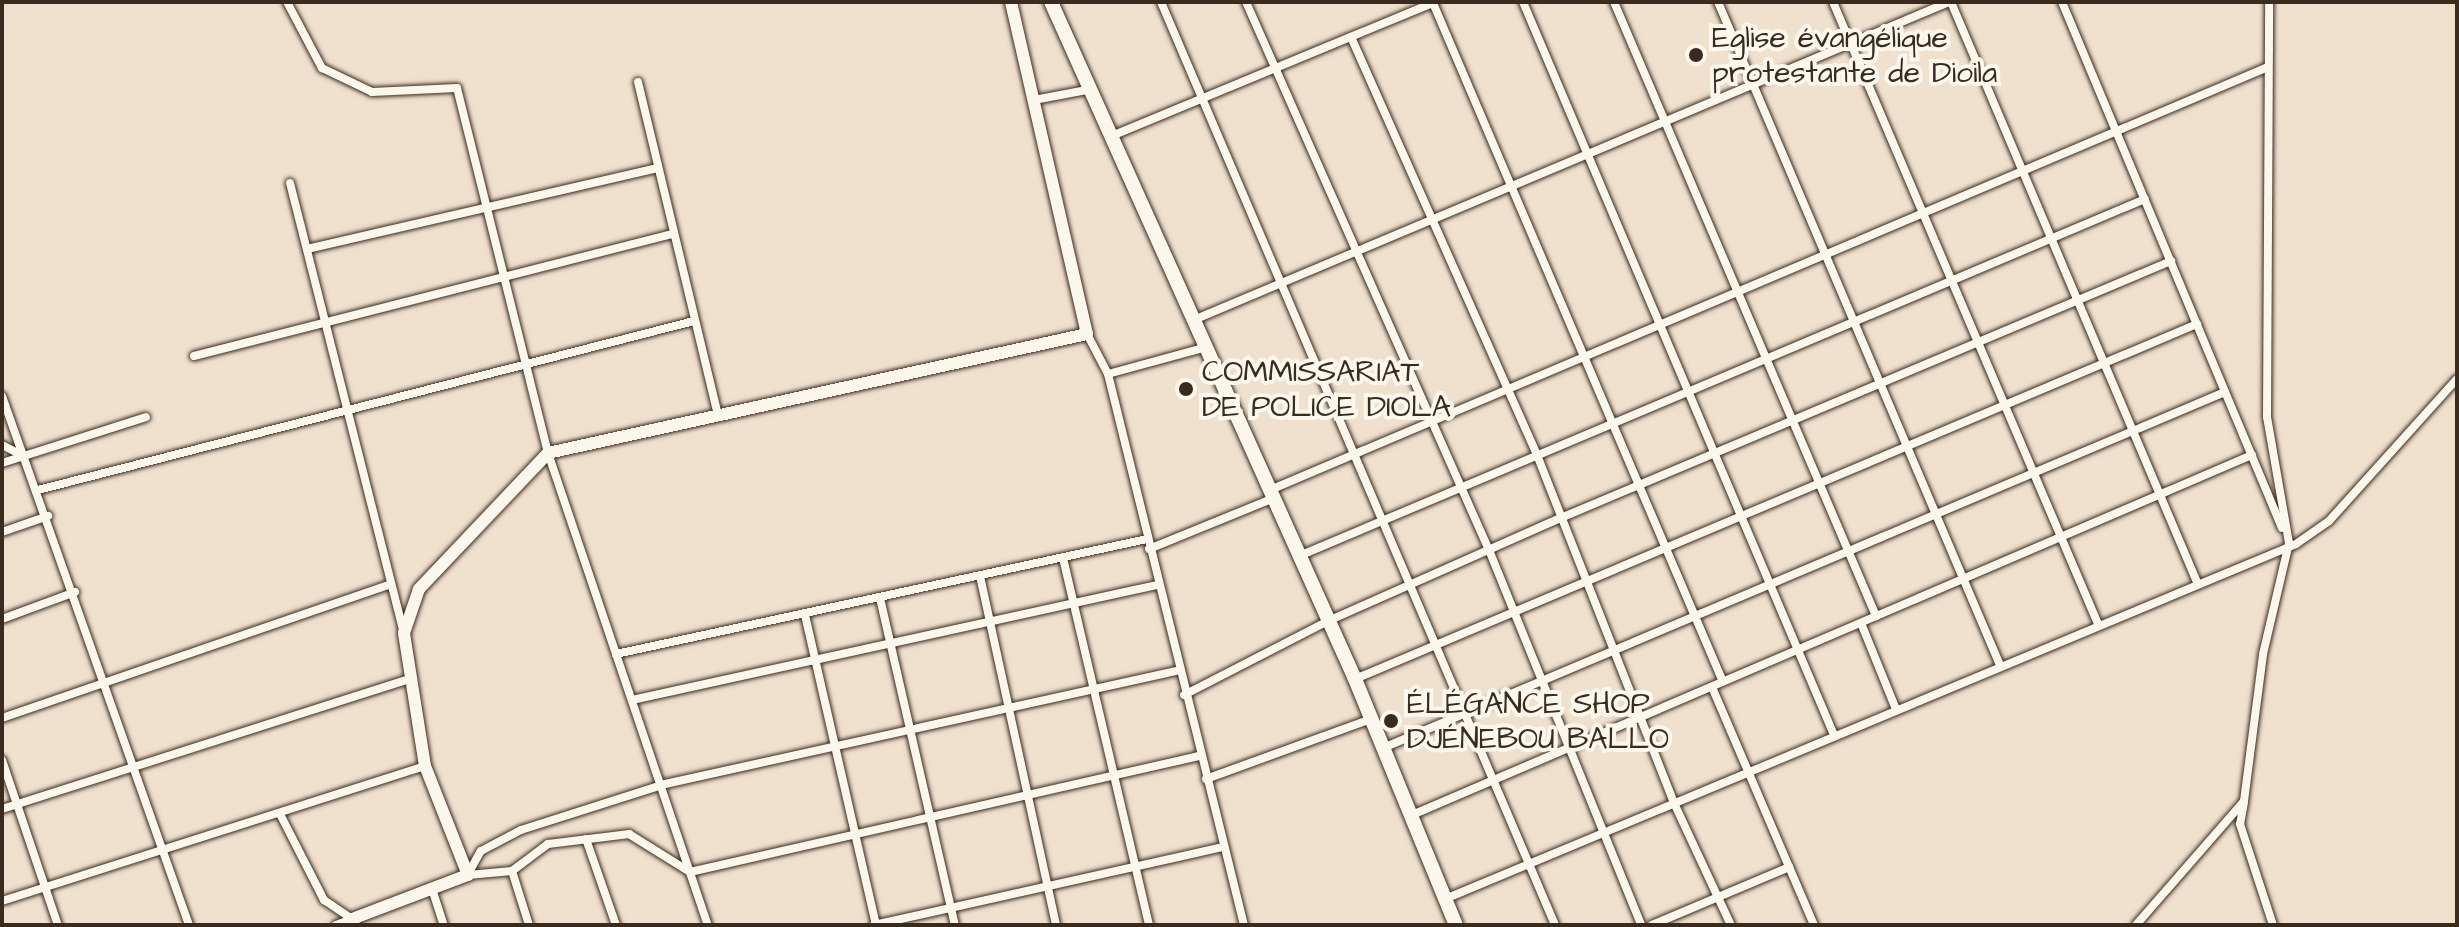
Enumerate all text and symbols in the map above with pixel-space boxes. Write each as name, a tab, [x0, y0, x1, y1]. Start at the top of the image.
place label: Eglise évangélique protestante de Dioila	[1712, 20, 1997, 90]
marker: Eglise évangélique protestante de Dioila	[1687, 46, 1705, 64]
place label: COMMISSARIAT DE POLICE DIOLA	[1202, 354, 1451, 424]
marker: COMMISSARIAT DE POLICE DIOLA	[1177, 380, 1195, 398]
place label: ÉLÉGANCE SHOP DJÉNEBOU BALLO	[1407, 686, 1669, 756]
marker: ÉLÉGANCE SHOP DJÉNEBOU BALLO	[1382, 712, 1400, 730]

